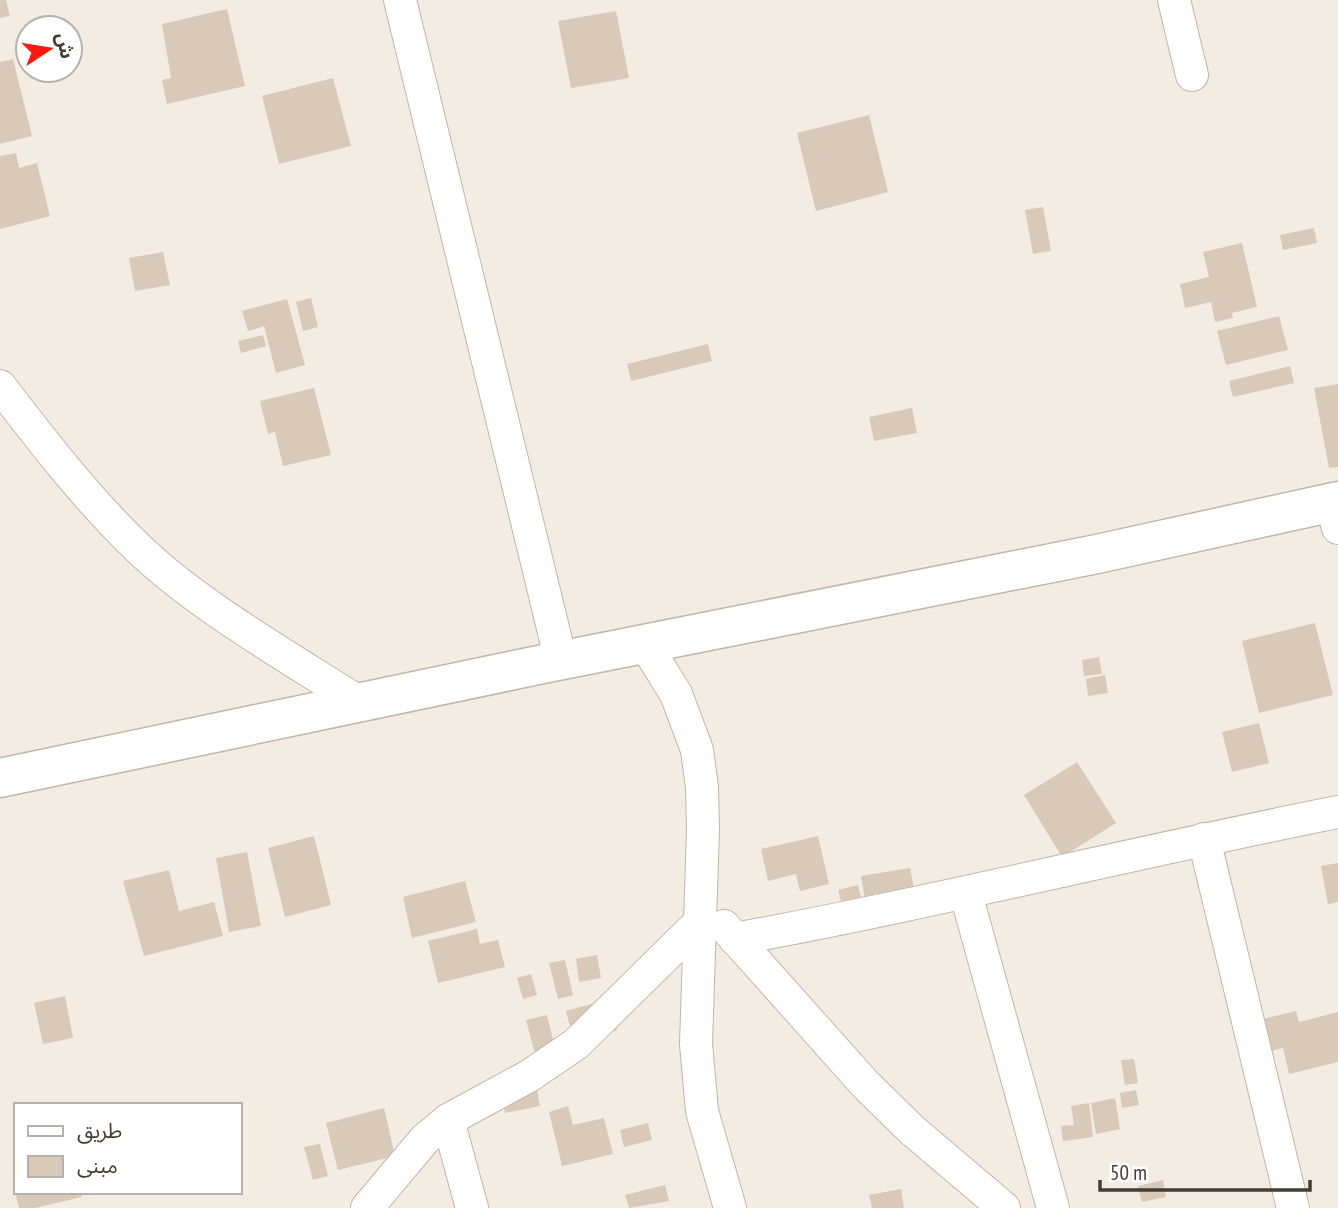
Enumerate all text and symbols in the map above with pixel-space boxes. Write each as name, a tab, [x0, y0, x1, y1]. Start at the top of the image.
north arrow	[14, 14, 84, 84]
text: ش	[51, 30, 80, 61]
legend	[14, 1103, 242, 1194]
text: طريق	[77, 1117, 122, 1144]
scale bar	[1100, 1148, 1310, 1192]
text: مبنى	[77, 1152, 118, 1179]
text: 50 m	[1110, 1159, 1147, 1186]

